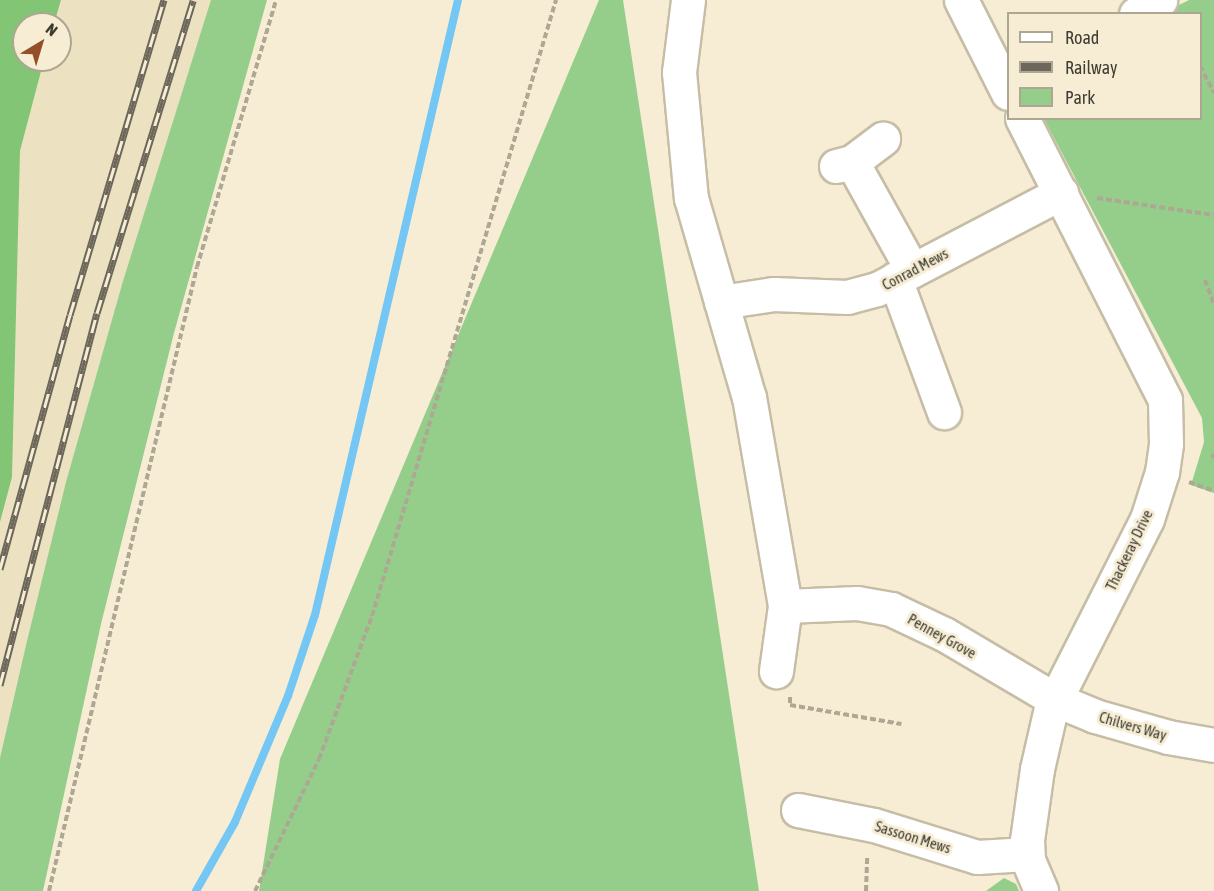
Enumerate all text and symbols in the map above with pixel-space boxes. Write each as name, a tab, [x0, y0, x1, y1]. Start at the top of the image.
north arrow	[12, 12, 72, 72]
legend	[1007, 12, 1202, 120]
text: N	[43, 19, 61, 39]
text: Road	[1065, 27, 1099, 48]
text: Railway	[1065, 57, 1117, 78]
text: Park	[1065, 87, 1095, 108]
street label: Conrad Mews	[879, 244, 951, 294]
street label: Thackeray Drive	[1102, 507, 1156, 593]
street label: Penney Grove	[905, 610, 979, 662]
street label: Chilvers Way	[1097, 708, 1169, 744]
street label: Sassoon Mews	[873, 817, 953, 857]

